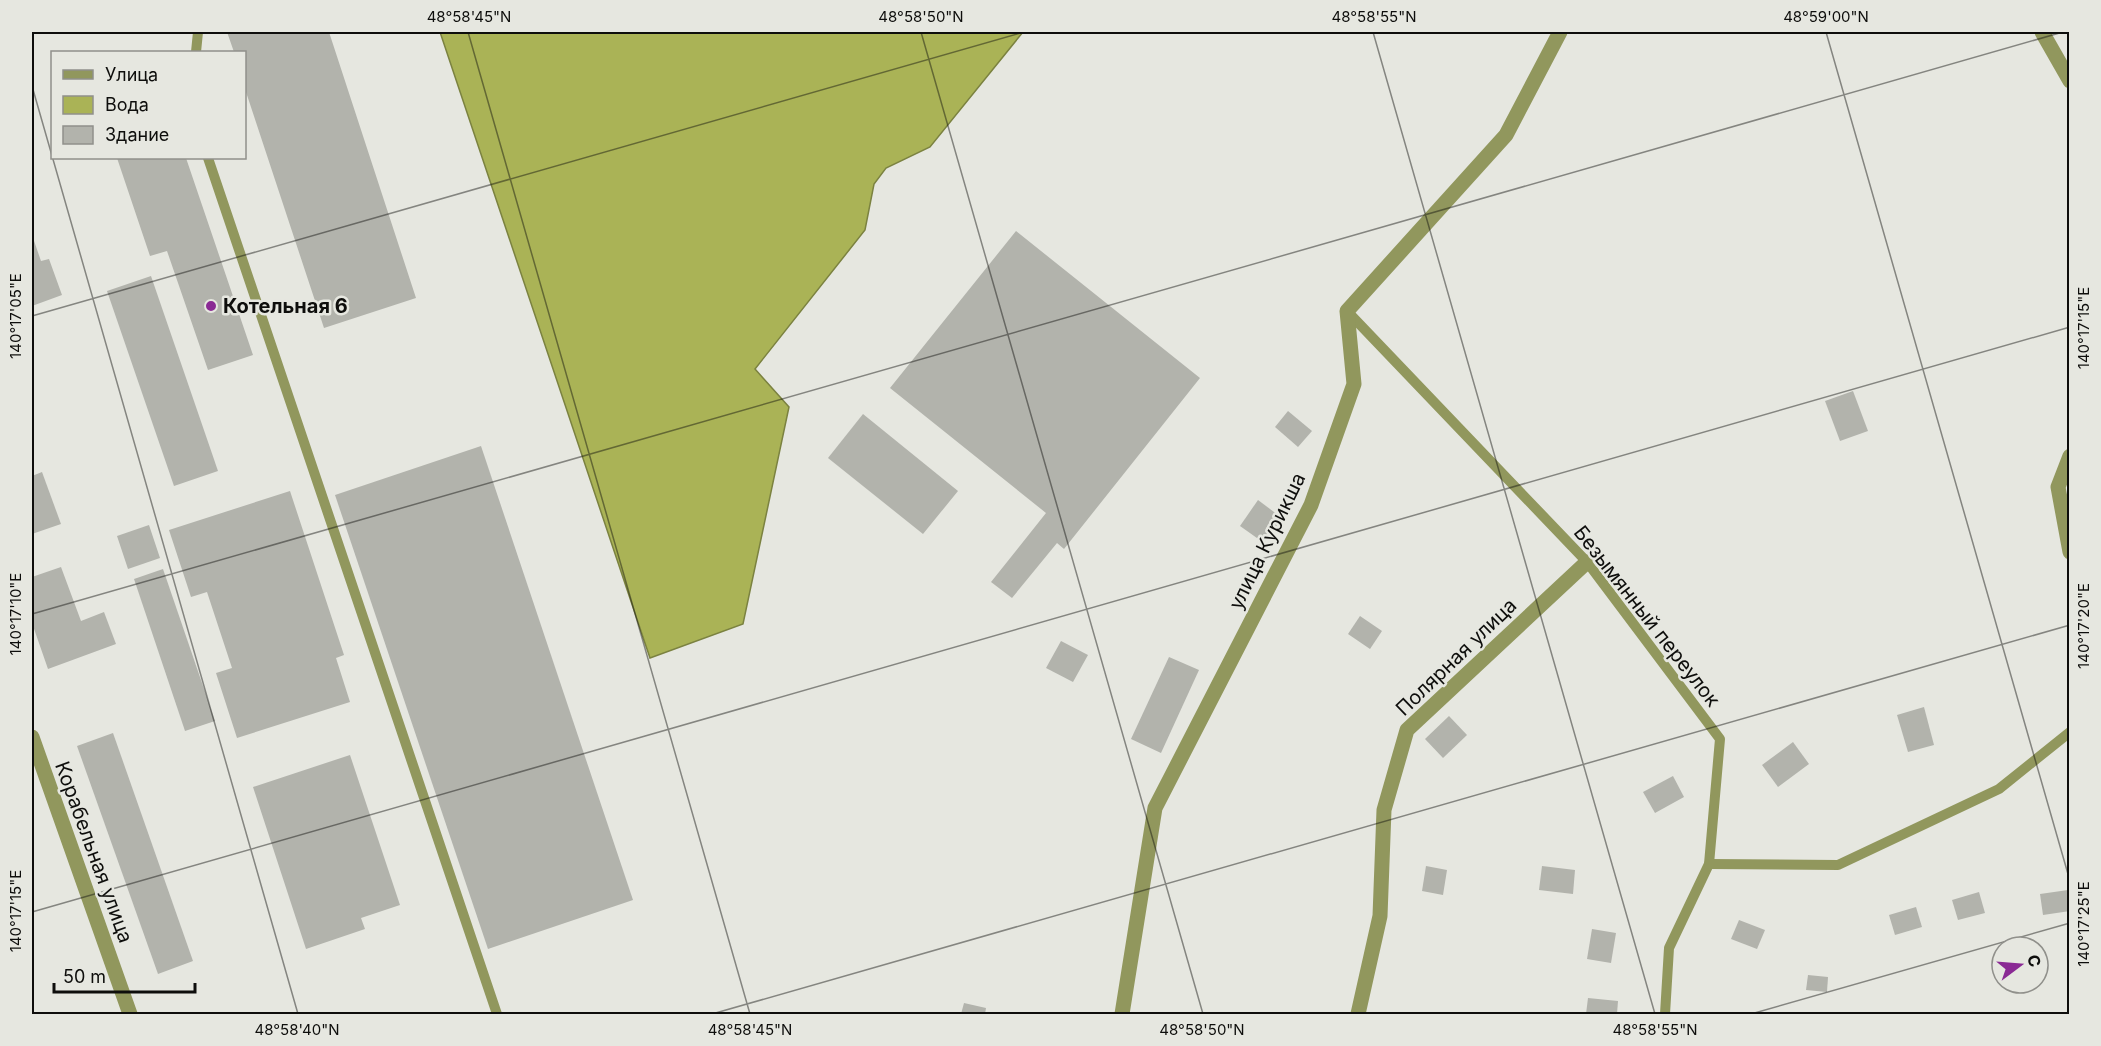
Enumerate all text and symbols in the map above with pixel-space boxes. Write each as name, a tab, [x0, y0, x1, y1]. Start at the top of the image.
text: 48°58'45"N	[427, 7, 511, 26]
text: 48°58'50"N	[878, 7, 964, 26]
text: 48°58'55"N	[1331, 7, 1417, 26]
text: 48°59'00"N	[1783, 7, 1869, 26]
legend	[51, 51, 246, 159]
text: Улица	[105, 64, 158, 85]
text: Вода	[105, 94, 149, 115]
text: Здание	[105, 124, 169, 145]
text: 140°17'05"E	[6, 273, 25, 359]
text: 140°17'15"E	[2074, 287, 2093, 369]
place label: Котельная 6	[223, 294, 348, 318]
marker: Котельная 6	[204, 299, 218, 313]
street label: улица Курикша	[1224, 469, 1310, 613]
street label: Безымянный переулок	[1569, 521, 1725, 711]
text: 140°17'10"E	[6, 573, 25, 655]
text: 140°17'20"E	[2074, 583, 2093, 669]
street label: Полярная улица	[1391, 593, 1521, 721]
street label: Корабельная улица	[50, 758, 138, 946]
text: 140°17'15"E	[6, 870, 25, 952]
text: 140°17'25"E	[2074, 881, 2093, 967]
north arrow	[1990, 935, 2050, 995]
text: С	[2023, 952, 2046, 969]
scale bar	[54, 956, 195, 994]
text: 50 m	[63, 966, 106, 987]
text: 48°58'40"N	[255, 1020, 339, 1039]
text: 48°58'45"N	[708, 1020, 792, 1039]
text: 48°58'50"N	[1159, 1020, 1245, 1039]
text: 48°58'55"N	[1612, 1020, 1698, 1039]

